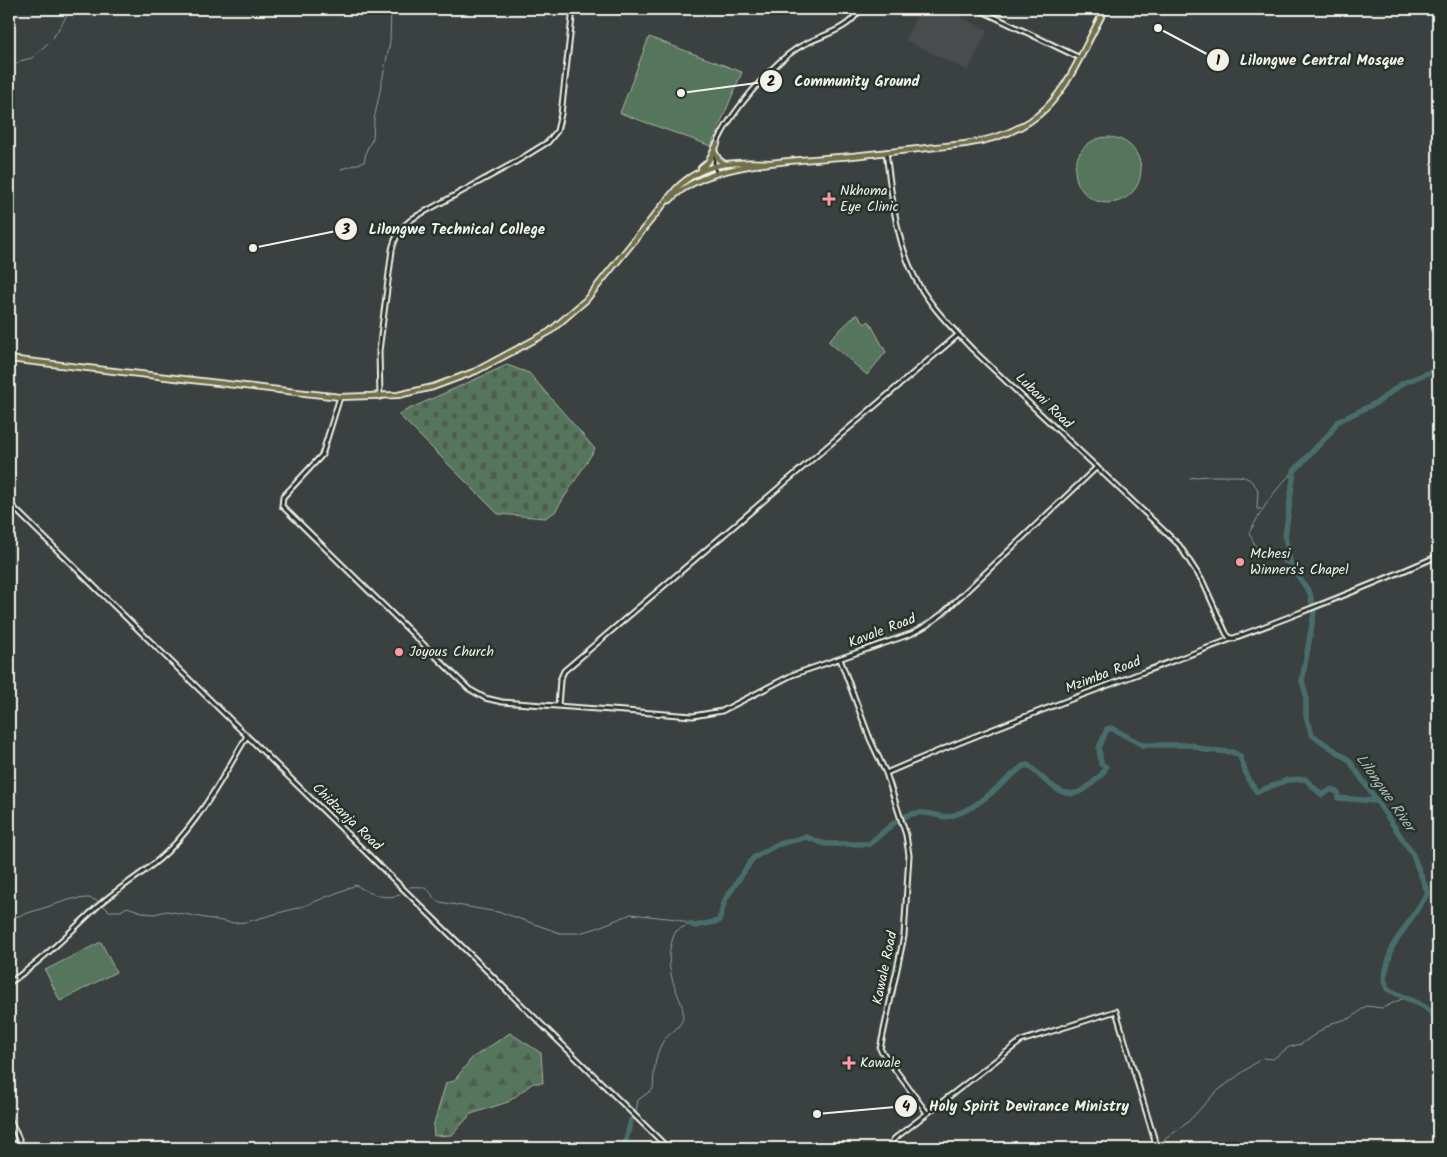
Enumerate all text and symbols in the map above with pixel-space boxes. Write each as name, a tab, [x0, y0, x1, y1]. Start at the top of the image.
callout: Lilongwe Central Mosque	[1205, 45, 1415, 75]
text: 1	[1216, 49, 1221, 73]
text: Lilongwe Central Mosque	[1240, 49, 1405, 73]
callout: Community Ground	[759, 66, 929, 96]
text: 2	[767, 70, 776, 94]
text: Community Ground	[794, 70, 921, 94]
place label: Nkhoma Eye Clinic	[840, 180, 899, 218]
marker: Nkhoma Eye Clinic	[822, 192, 836, 206]
callout: Lilongwe Technical College	[333, 214, 555, 244]
text: 3	[341, 218, 350, 242]
text: Lilongwe Technical College	[369, 218, 546, 242]
street label: Lubani Road	[1010, 368, 1079, 435]
place label: Mchesi Winners's Chapel	[1250, 543, 1349, 581]
marker: Mchesi Winners's Chapel	[1234, 556, 1246, 568]
street label: Kavale Road	[845, 608, 920, 654]
place label: Joyous Church	[409, 641, 494, 663]
marker: Joyous Church	[393, 646, 405, 658]
street label: Mzimba Road	[1062, 650, 1145, 699]
water label: Lilongwe River	[1349, 749, 1423, 839]
street label: Chidzanja Road	[307, 778, 388, 857]
street label: Kawale Road	[867, 928, 904, 1007]
place label: Kawale	[860, 1052, 901, 1074]
marker: Kawale	[842, 1056, 856, 1070]
callout: Holy Spirit Devirance Ministry	[893, 1091, 1139, 1121]
text: 4	[902, 1095, 910, 1119]
text: Holy Spirit Devirance Ministry	[929, 1095, 1129, 1119]

